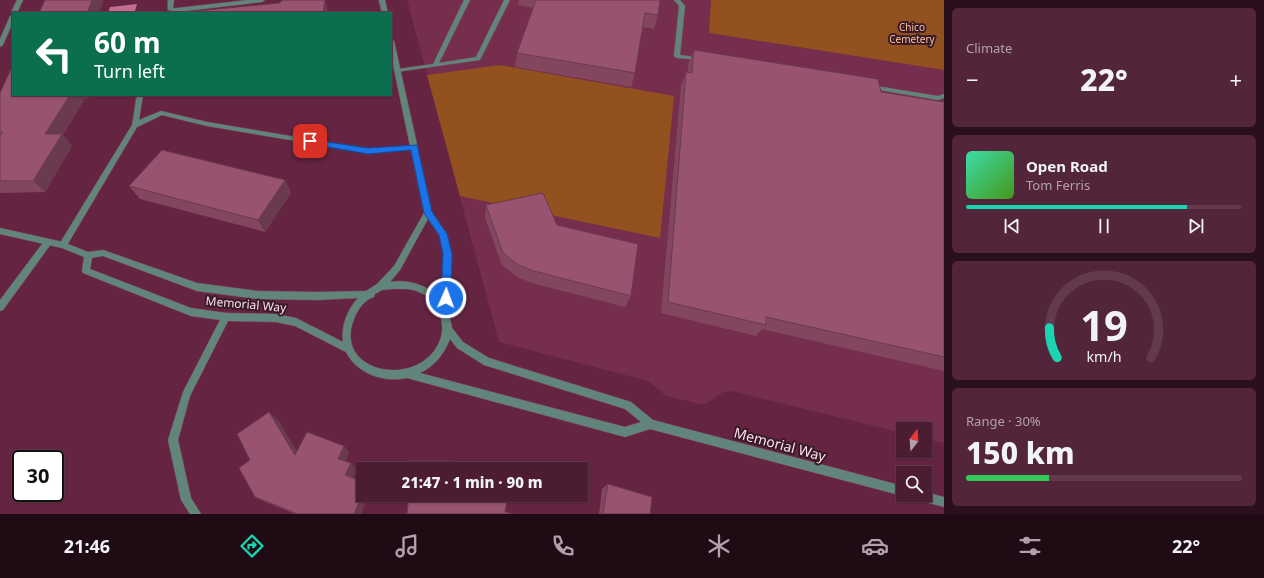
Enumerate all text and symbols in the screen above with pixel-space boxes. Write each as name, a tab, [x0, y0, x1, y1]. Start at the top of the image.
park label: Chico Cemetery	[889, 20, 936, 46]
text: 60 m	[94, 23, 161, 61]
icon: left	[28, 28, 80, 80]
text: Climate	[966, 39, 1012, 57]
text: Turn left	[94, 59, 165, 83]
text: 22°	[1080, 59, 1128, 100]
text: −	[966, 64, 979, 94]
text: +	[1229, 64, 1242, 94]
pin	[293, 124, 327, 158]
icon: arrive	[299, 130, 321, 152]
text: Open Road	[1026, 156, 1108, 176]
text: Tom Ferris	[1026, 176, 1090, 194]
icon: previous	[1001, 215, 1023, 237]
icon: pause	[1093, 215, 1115, 237]
icon: next	[1185, 215, 1207, 237]
position arrow	[425, 277, 467, 319]
street label: Memorial Way	[205, 292, 288, 316]
text: 19	[1080, 297, 1128, 353]
text: km/h	[1086, 347, 1122, 366]
text: Range · 30%	[966, 412, 1041, 430]
north arrow	[896, 422, 932, 458]
map controls	[896, 422, 932, 502]
street label: Memorial Way	[732, 423, 829, 466]
text: 150 km	[966, 432, 1075, 473]
speed limit sign: 30	[12, 450, 64, 502]
button: search	[896, 466, 932, 502]
text: 21:47 · 1 min · 90 m	[401, 472, 543, 492]
icon: directions	[238, 532, 266, 560]
icon: music	[393, 532, 421, 560]
icon: phone	[549, 532, 577, 560]
icon: climate	[705, 532, 733, 560]
icon: car	[861, 532, 889, 560]
icon: filters	[1016, 532, 1044, 560]
text: 21:46	[64, 534, 110, 558]
text: 22°	[1172, 534, 1200, 558]

